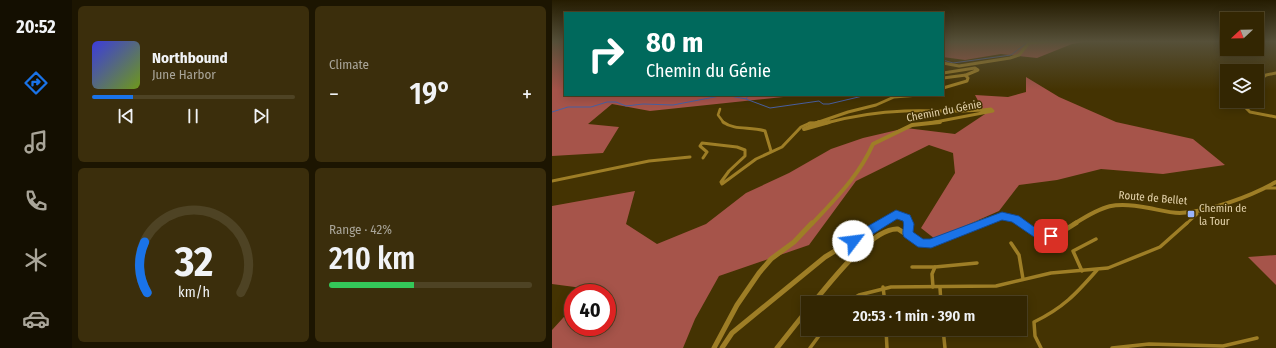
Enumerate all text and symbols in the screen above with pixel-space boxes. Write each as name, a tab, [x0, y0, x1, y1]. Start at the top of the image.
north arrow	[1220, 12, 1264, 56]
map controls	[1220, 12, 1264, 108]
text: 20:52	[16, 16, 56, 38]
text: 80 m	[646, 26, 703, 59]
icon: right	[580, 28, 632, 80]
text: Northbound	[152, 49, 228, 67]
text: Climate	[329, 57, 369, 72]
text: Chemin du Génie	[646, 60, 771, 82]
button: layers	[1220, 64, 1264, 108]
text: June Harbor	[152, 67, 216, 82]
icon: directions	[22, 69, 50, 97]
text: 19°	[410, 76, 451, 112]
text: −	[329, 81, 339, 108]
text: +	[522, 81, 532, 108]
street label: Chemin du Génie	[905, 97, 983, 125]
icon: previous	[115, 105, 137, 127]
icon: pause	[182, 105, 204, 127]
icon: next	[250, 105, 272, 127]
icon: music	[22, 128, 50, 156]
icon: phone	[22, 187, 50, 215]
street label: Route de Bellet	[1118, 189, 1188, 208]
place label: Chemin de la Tour	[1199, 202, 1247, 228]
marker: Chemin de la Tour	[1186, 209, 1196, 219]
pin	[1034, 219, 1068, 253]
position arrow	[832, 220, 874, 262]
text: Range · 42%	[329, 222, 392, 237]
icon: arrive	[1040, 225, 1062, 247]
text: 32	[173, 237, 213, 287]
text: 210 km	[329, 241, 415, 277]
icon: climate	[22, 246, 50, 274]
text: km/h	[178, 284, 209, 301]
speed limit sign: 40	[564, 284, 616, 336]
icon: car	[22, 305, 50, 333]
text: 20:53 · 1 min · 390 m	[853, 307, 975, 325]

